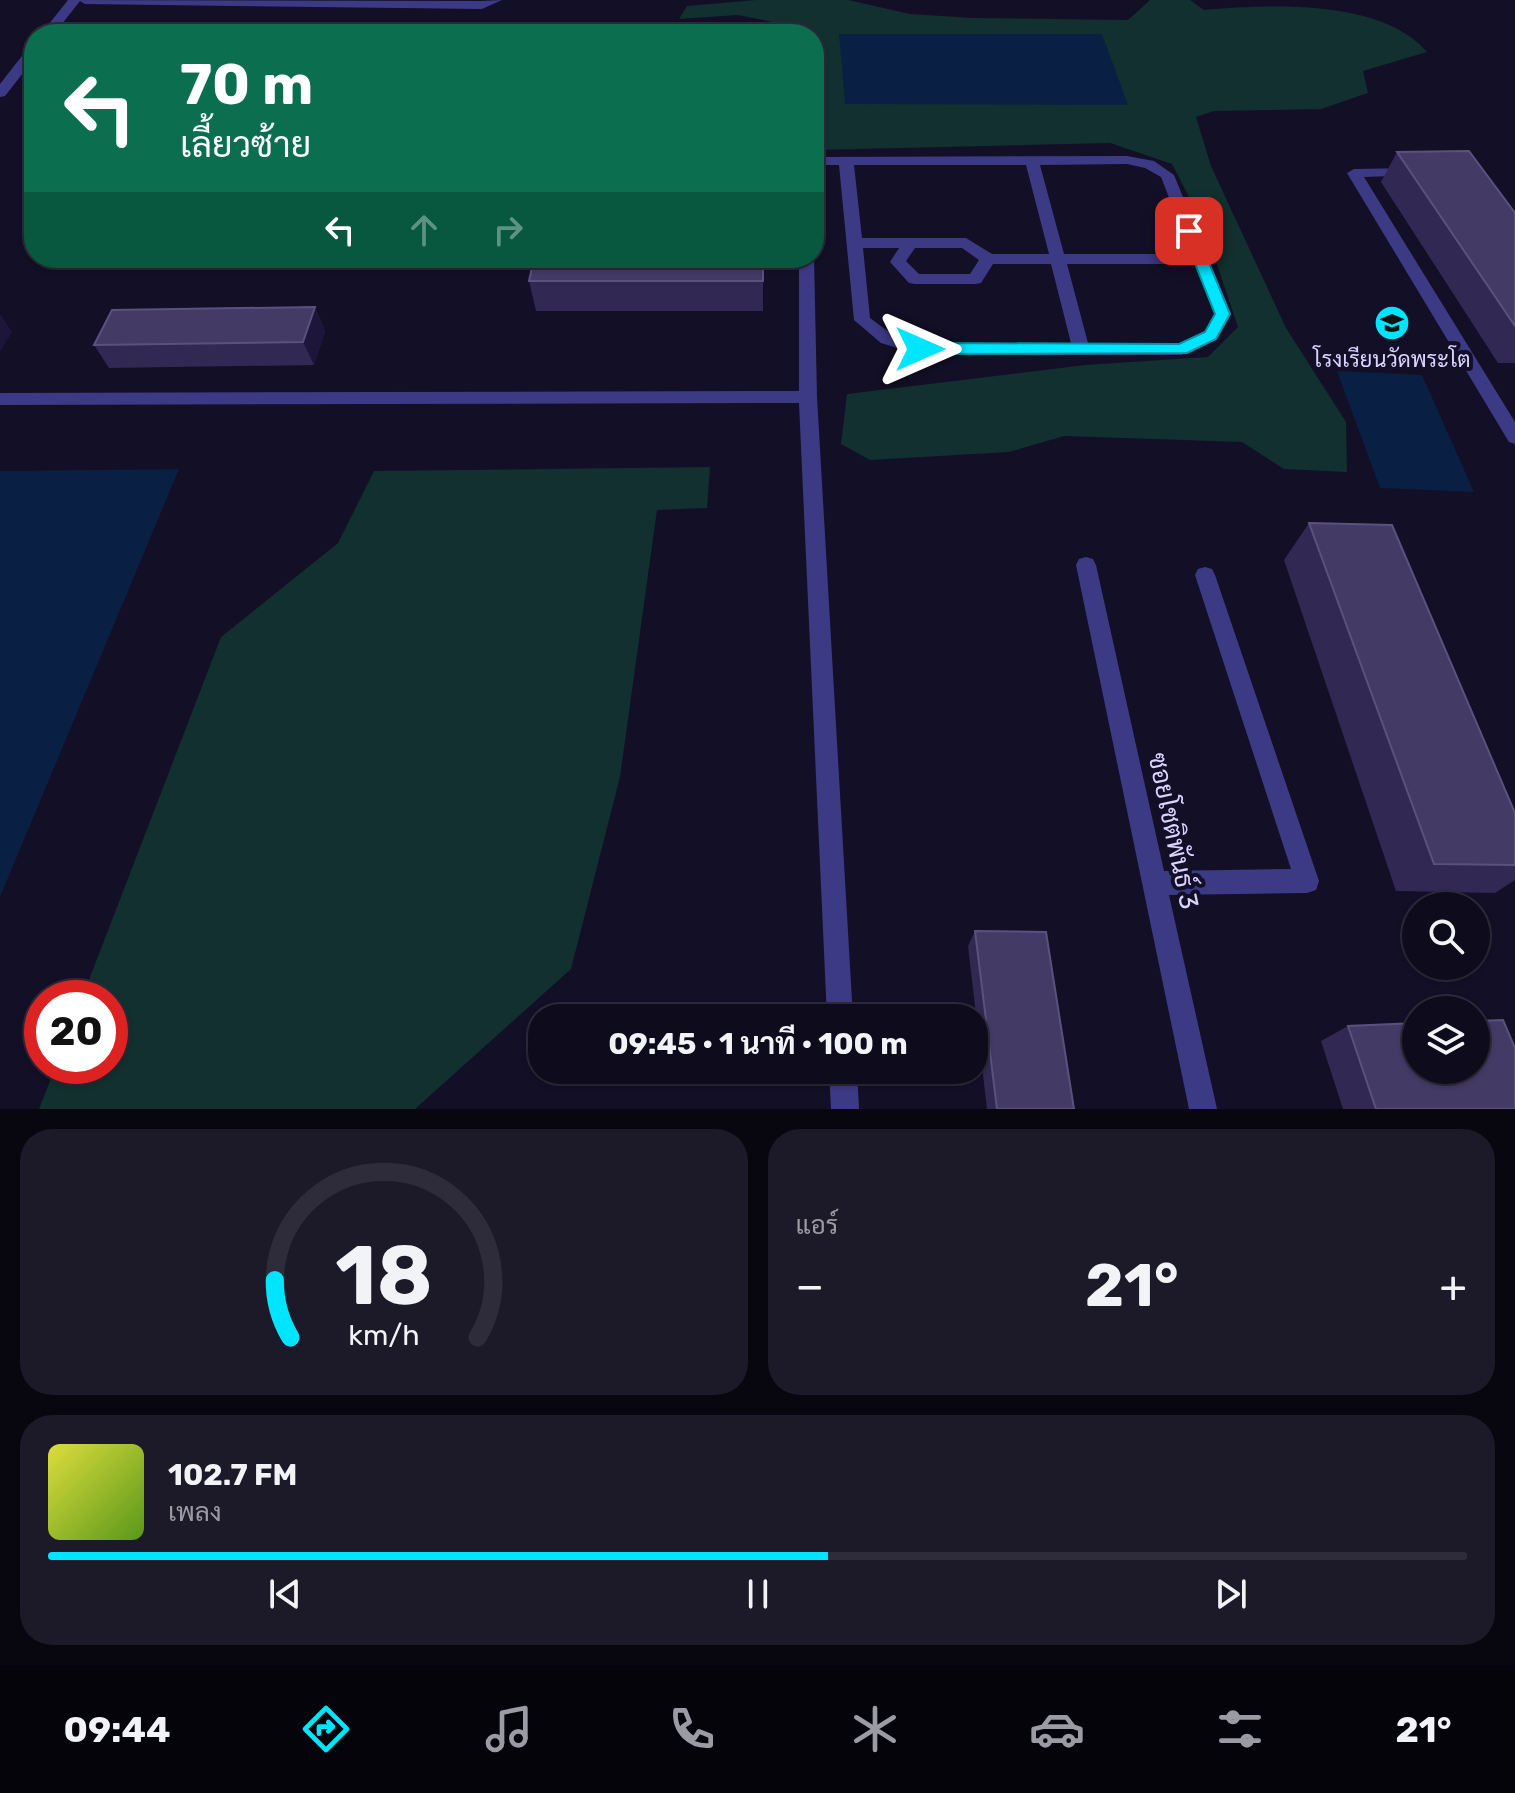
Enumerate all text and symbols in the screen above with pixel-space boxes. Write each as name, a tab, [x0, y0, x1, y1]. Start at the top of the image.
text: 70 m	[180, 52, 313, 118]
icon: left	[48, 56, 152, 160]
text: เลี้ยวซ้าย	[180, 123, 311, 166]
pin	[1155, 197, 1223, 265]
icon: left	[318, 208, 362, 252]
icon: ahead	[402, 208, 446, 252]
icon: right	[486, 208, 530, 252]
icon: arrive	[1167, 209, 1211, 253]
school or university icon: โรงเรียนวัดพระโต	[1373, 304, 1411, 342]
position arrow	[878, 307, 962, 391]
place label: โรงเรียนวัดพระโต	[1312, 345, 1471, 373]
street label: ซอยโชติพันธ์ 3	[1141, 750, 1207, 912]
map controls	[1402, 892, 1490, 1084]
button: search	[1402, 892, 1490, 980]
speed limit sign: 20	[24, 980, 128, 1084]
button: layers	[1402, 996, 1490, 1084]
text: 09:45 · 1 นาที · 100 m	[608, 1026, 908, 1062]
text: แอร์	[796, 1210, 838, 1241]
text: 18	[335, 1226, 433, 1325]
text: 21°	[1085, 1250, 1179, 1321]
text: −	[796, 1260, 824, 1312]
text: +	[1440, 1260, 1467, 1312]
text: km/h	[348, 1318, 419, 1352]
text: 102.7 FM	[168, 1457, 297, 1493]
text: เพลง	[168, 1497, 222, 1528]
icon: previous	[263, 1572, 307, 1616]
icon: pause	[736, 1572, 780, 1616]
icon: next	[1209, 1572, 1253, 1616]
icon: directions	[298, 1701, 354, 1757]
icon: music	[481, 1701, 537, 1757]
icon: phone	[664, 1701, 720, 1757]
icon: climate	[847, 1701, 903, 1757]
icon: car	[1029, 1701, 1085, 1757]
icon: filters	[1212, 1701, 1268, 1757]
text: 09:44	[63, 1708, 171, 1751]
text: 21°	[1395, 1708, 1451, 1751]

